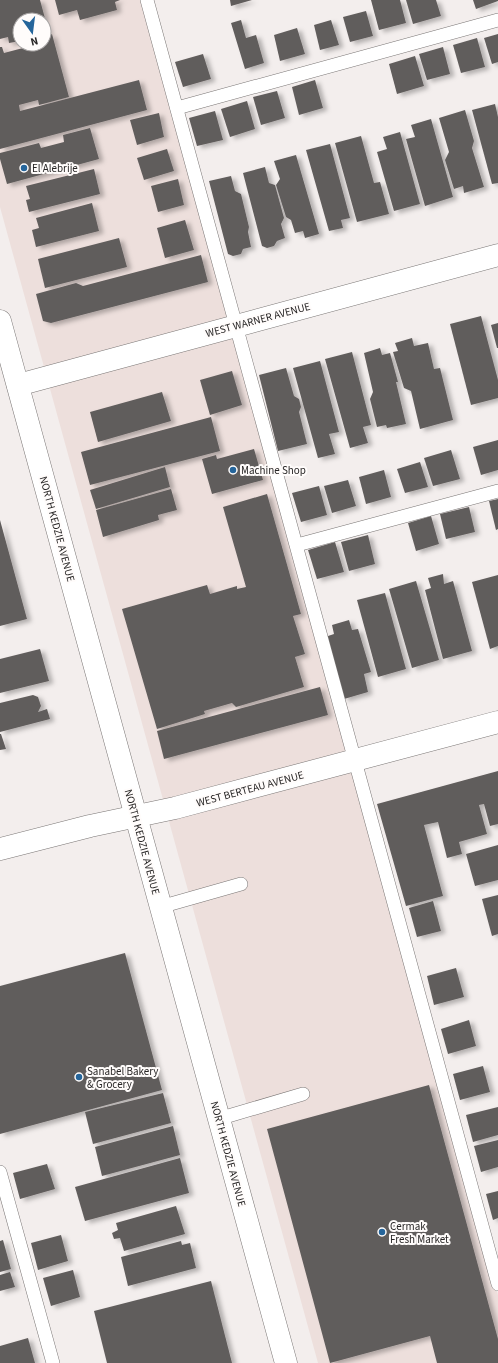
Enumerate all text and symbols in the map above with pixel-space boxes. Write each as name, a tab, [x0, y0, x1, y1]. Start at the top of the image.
north arrow	[12, 12, 52, 52]
text: N	[29, 33, 40, 49]
place label: El Alebrije	[32, 161, 78, 176]
marker: El Alebrije	[19, 163, 29, 173]
street label: WEST WARNER AVENUE	[204, 299, 312, 341]
place label: Machine Shop	[241, 463, 306, 478]
marker: Machine Shop	[228, 465, 238, 475]
street label: NORTH KEDZIE AVENUE	[36, 475, 78, 584]
street label: WEST BERTEAU AVENUE	[195, 767, 306, 811]
street label: NORTH KEDZIE AVENUE	[121, 788, 163, 897]
place label: Sanabel Bakery & Grocery	[87, 1064, 158, 1092]
marker: Sanabel Bakery & Grocery	[74, 1072, 84, 1082]
street label: NORTH KEDZIE AVENUE	[207, 1100, 249, 1209]
place label: Cermak Fresh Market	[390, 1219, 449, 1247]
marker: Cermak Fresh Market	[377, 1227, 387, 1237]

